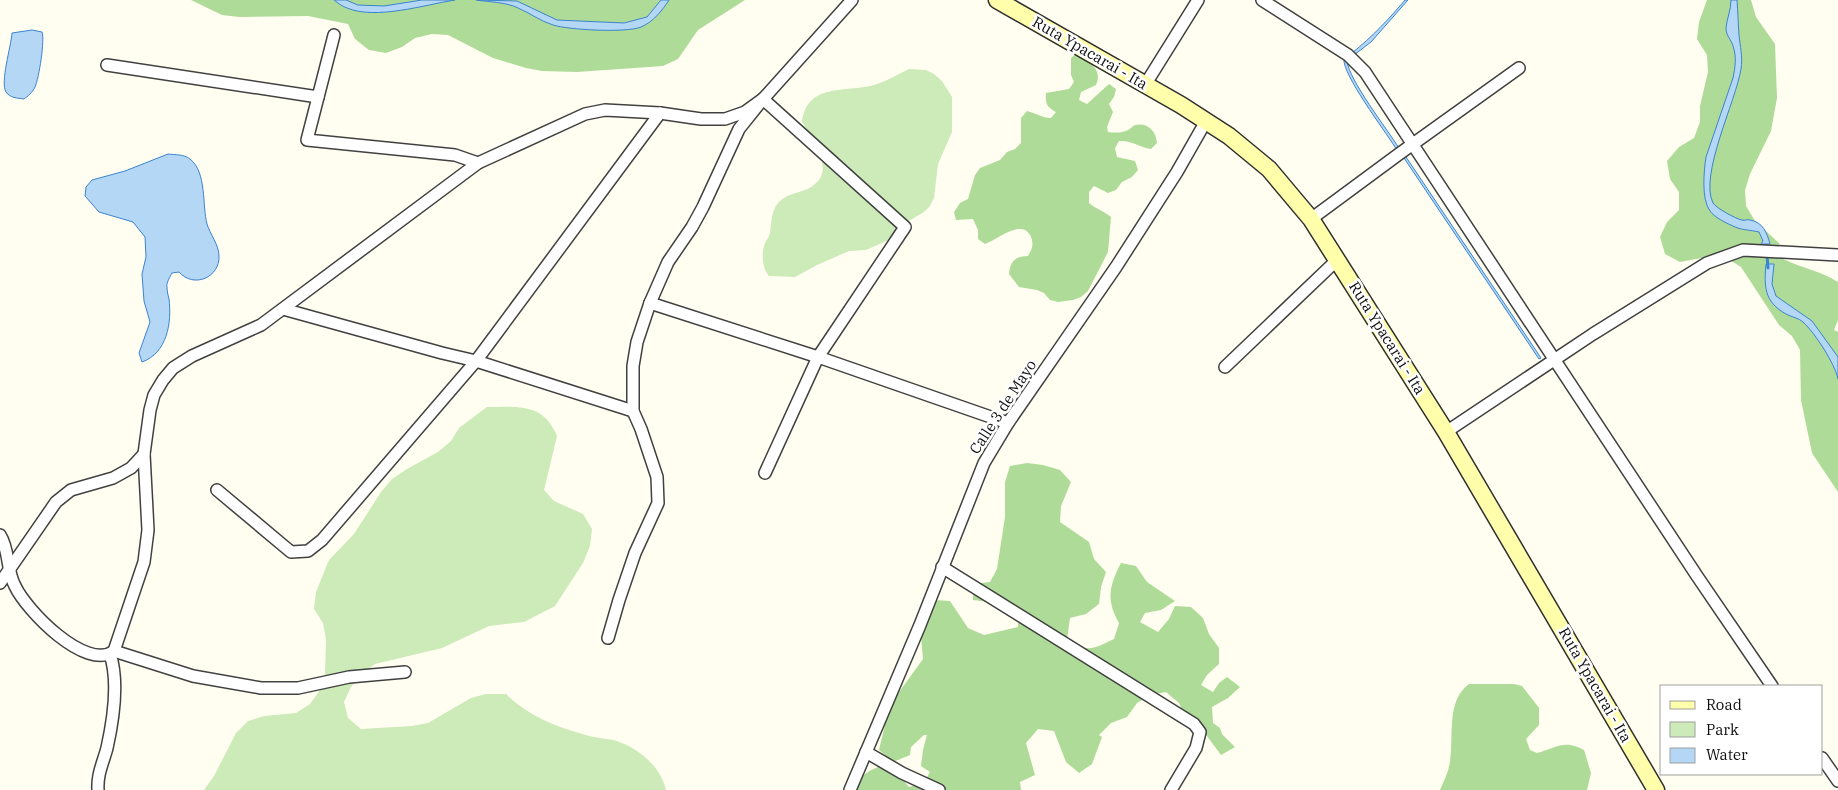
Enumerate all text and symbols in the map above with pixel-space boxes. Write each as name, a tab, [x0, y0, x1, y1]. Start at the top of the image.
street label: Ruta Ypacarai - Ita	[1029, 12, 1151, 93]
street label: Ruta Ypacarai - Ita	[1345, 278, 1430, 398]
street label: Calle 3 de Mayo	[965, 356, 1040, 458]
street label: Ruta Ypacarai - Ita	[1555, 624, 1636, 746]
legend	[1660, 685, 1823, 775]
text: Road	[1706, 695, 1742, 714]
text: Park	[1706, 720, 1739, 739]
text: Water	[1706, 745, 1748, 764]

